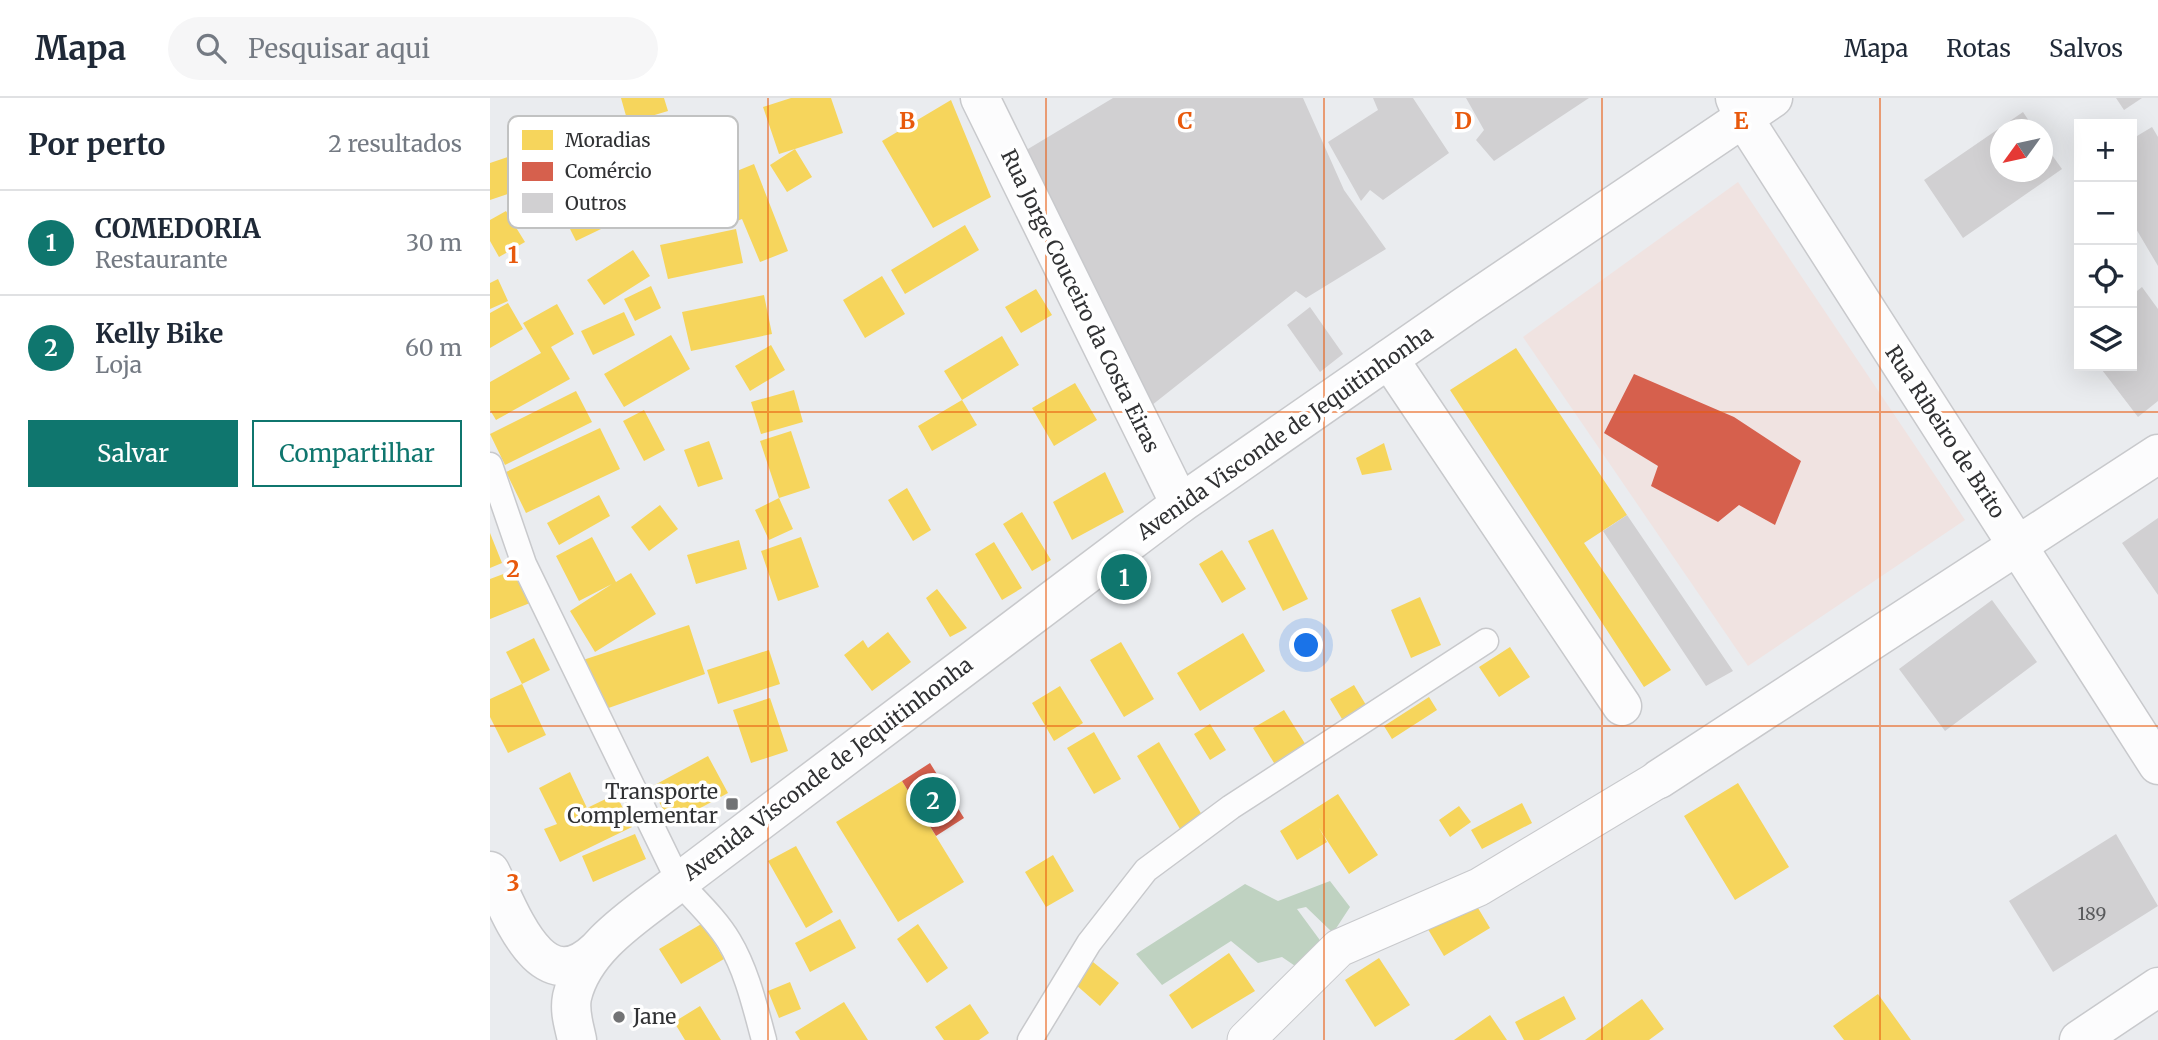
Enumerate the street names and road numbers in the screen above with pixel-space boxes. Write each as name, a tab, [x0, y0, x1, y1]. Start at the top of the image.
street label: Rua Jorge Couceiro da Costa Eiras	[995, 145, 1166, 457]
street label: Avenida Visconde de Jequitinhonha	[1131, 320, 1438, 546]
street label: Rua Ribeiro de Brito	[1879, 340, 2011, 523]
street label: Avenida Visconde de Jequitinhonha	[677, 651, 978, 887]

